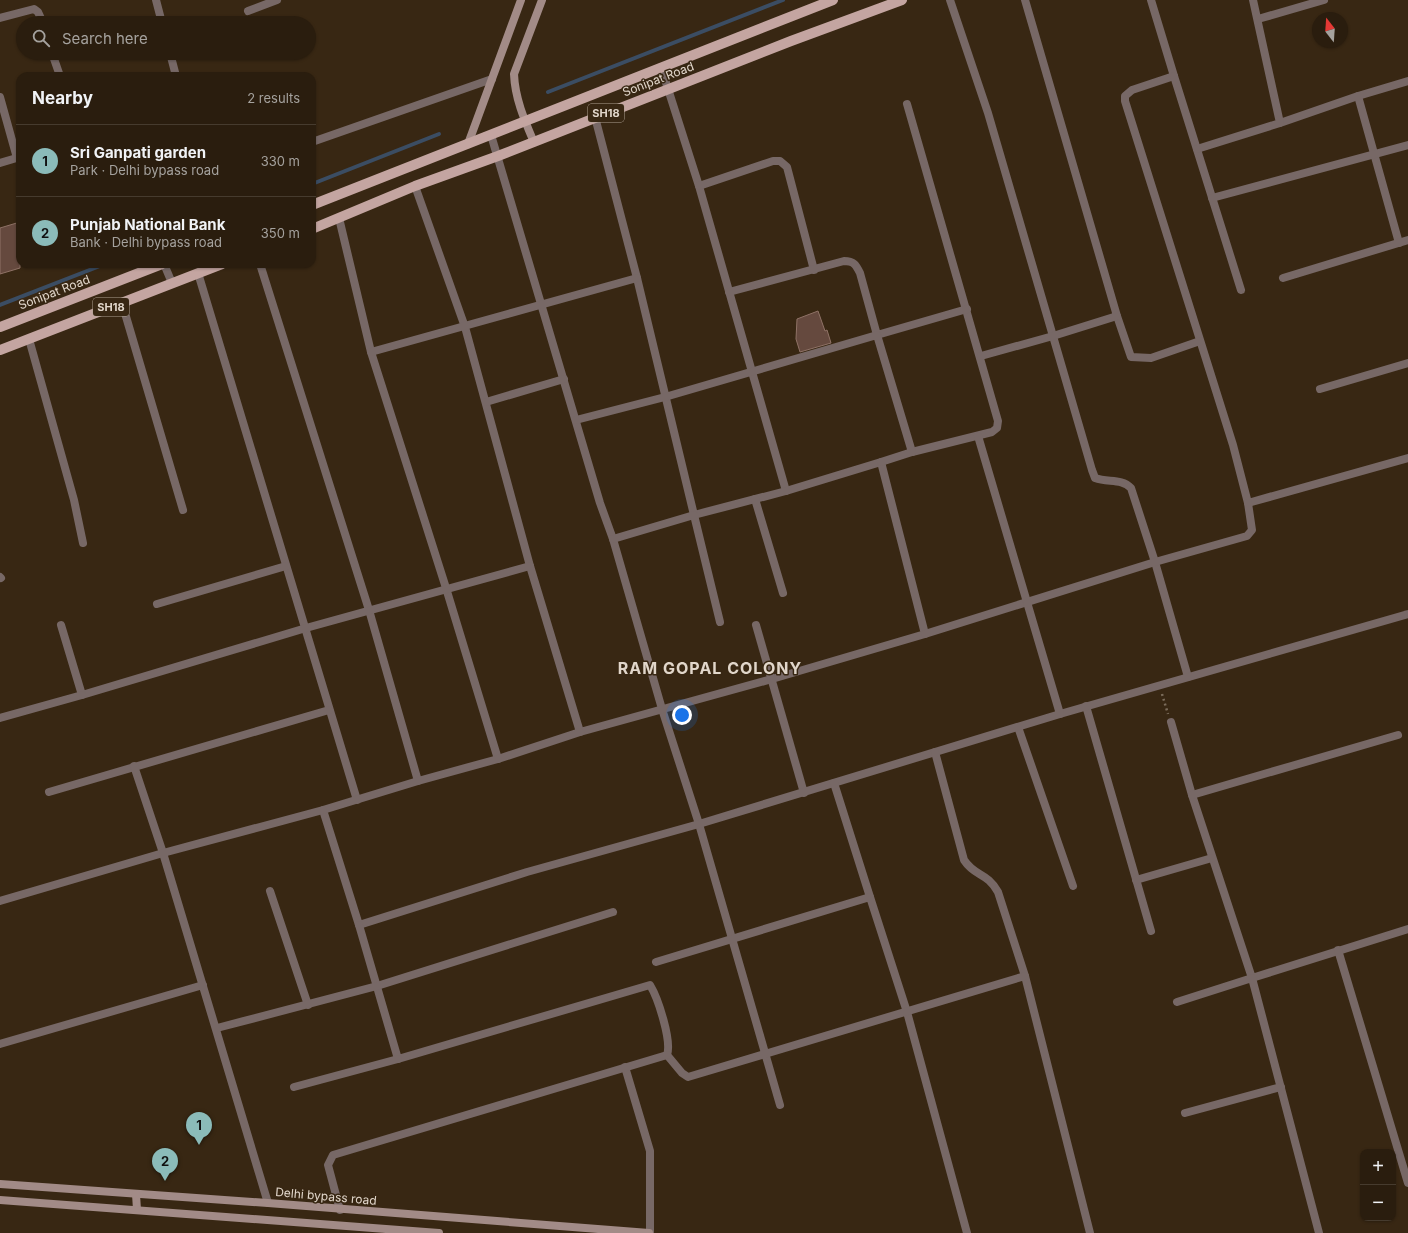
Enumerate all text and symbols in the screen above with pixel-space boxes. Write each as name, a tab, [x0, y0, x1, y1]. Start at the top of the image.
north arrow	[1312, 12, 1348, 48]
search box	[16, 16, 316, 60]
icon: search	[30, 27, 52, 49]
text: Search here	[62, 29, 148, 48]
street label: Sonipat Road	[620, 58, 696, 100]
text: Nearby	[32, 88, 93, 108]
text: 2 results	[247, 90, 300, 106]
road number: SH18	[588, 104, 624, 122]
text: Sri Ganpati garden	[70, 143, 206, 162]
text: 1	[42, 153, 48, 169]
text: 330 m	[261, 153, 300, 169]
text: Park · Delhi bypass road	[70, 162, 219, 178]
text: Punjab National Bank	[70, 215, 225, 234]
text: 2	[41, 225, 49, 241]
text: 350 m	[261, 225, 300, 241]
text: Bank · Delhi bypass road	[70, 234, 222, 250]
street label: Sonipat Road	[16, 271, 92, 313]
road number: SH18	[93, 298, 129, 316]
district label: RAM GOPAL COLONY	[618, 658, 802, 678]
your location	[672, 705, 692, 725]
pin: 1	[186, 1112, 212, 1145]
pin: 2	[152, 1148, 178, 1181]
map controls	[1360, 1149, 1396, 1221]
button: +	[1360, 1149, 1396, 1185]
street label: Delhi bypass road	[275, 1184, 377, 1208]
button: −	[1360, 1185, 1396, 1221]

